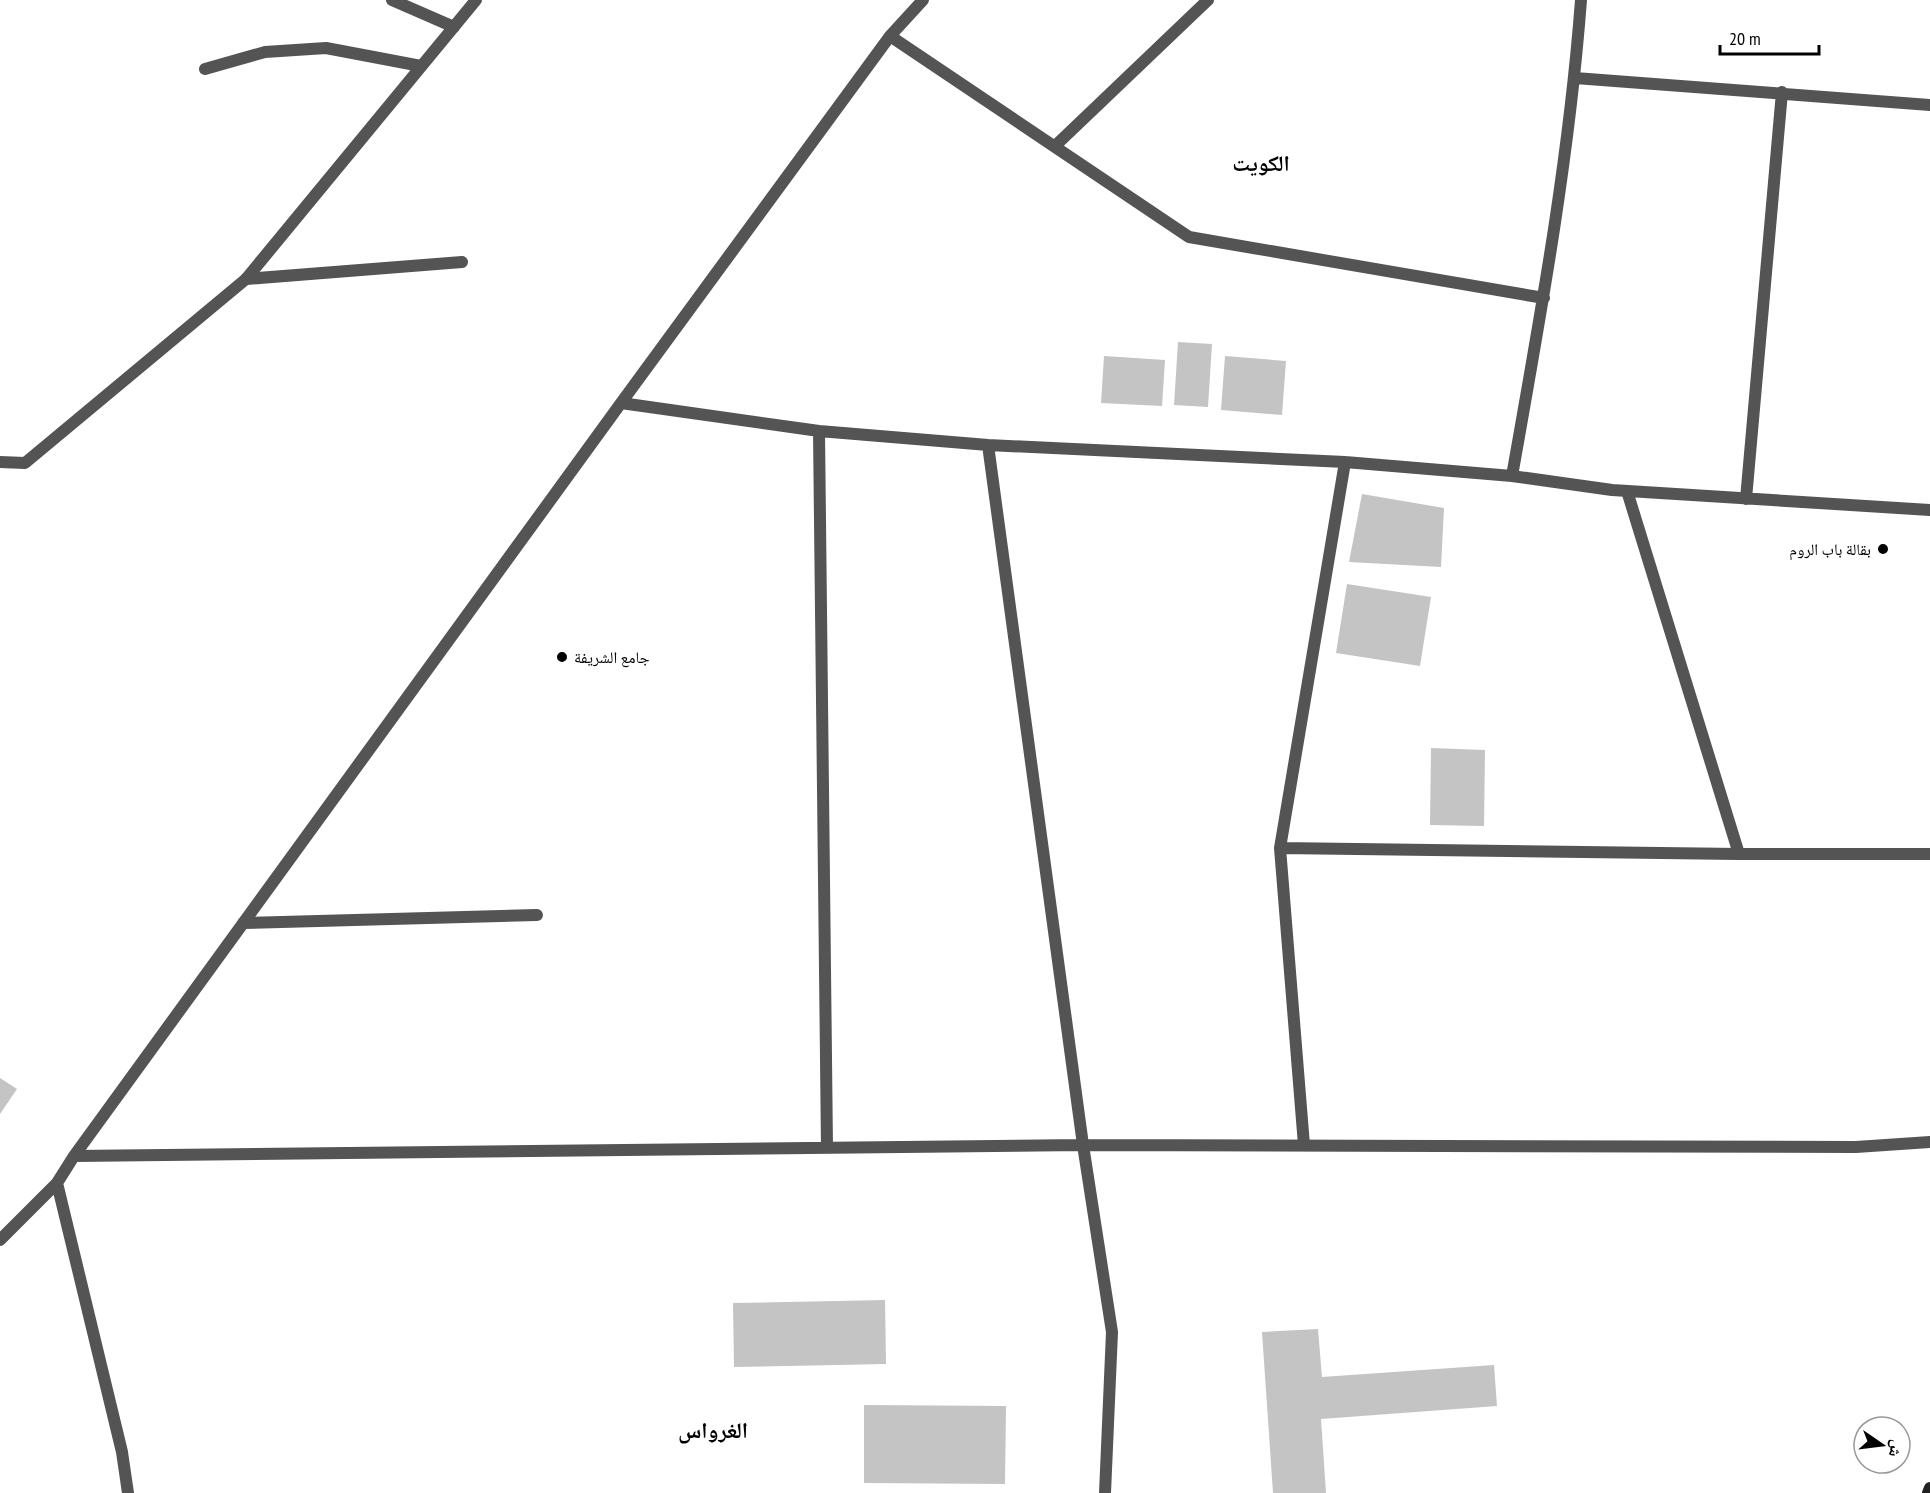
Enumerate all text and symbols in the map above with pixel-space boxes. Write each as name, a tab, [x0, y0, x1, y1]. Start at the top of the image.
scale bar	[1720, 18, 1819, 56]
text: 20 m	[1729, 27, 1761, 50]
district label: الكويت	[1232, 149, 1290, 177]
place label: بقالة باب الروم	[1789, 539, 1871, 560]
marker: بقالة باب الروم	[1876, 542, 1890, 556]
place label: جامع الشريفة	[574, 647, 650, 668]
marker: جامع الشريفة	[555, 650, 569, 664]
north arrow	[1852, 1415, 1912, 1475]
district label: الغرواس	[678, 1416, 748, 1444]
text: ش	[1885, 1438, 1908, 1459]

